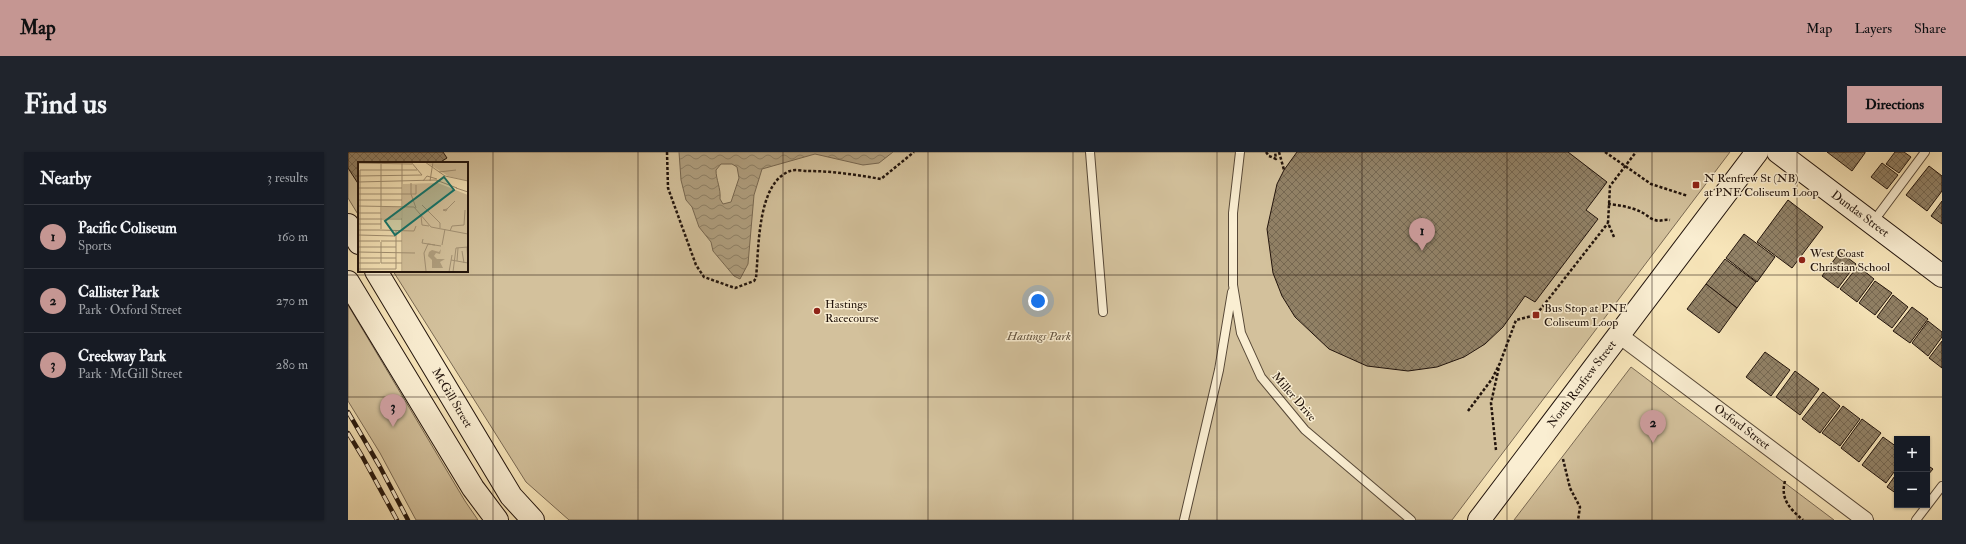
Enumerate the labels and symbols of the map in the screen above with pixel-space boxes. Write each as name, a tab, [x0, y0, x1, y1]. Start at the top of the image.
inset map	[358, 162, 468, 272]
place label: N Renfrew St (NB) at PNE Coliseum Loop	[1704, 171, 1819, 200]
marker: N Renfrew St (NB) at PNE Coliseum Loop	[1691, 180, 1701, 190]
street label: Dundas Street	[1828, 187, 1892, 241]
pin: 1	[1409, 218, 1435, 251]
place label: West Coast Christian School	[1809, 246, 1890, 275]
marker: West Coast Christian School	[1797, 255, 1807, 265]
your location	[1028, 291, 1048, 311]
place label: Hastings Racecourse	[825, 297, 879, 326]
place label: Bus Stop at PNE Coliseum Loop	[1544, 301, 1628, 330]
marker: Hastings Racecourse	[812, 306, 822, 316]
marker: Bus Stop at PNE Coliseum Loop	[1531, 310, 1541, 320]
park label: Hastings Park	[1006, 329, 1071, 344]
street label: North Renfrew Street	[1544, 337, 1620, 431]
street label: McGill Street	[428, 365, 476, 431]
street label: Miller Drive	[1269, 369, 1319, 425]
pin: 3	[380, 394, 406, 427]
street label: Oxford Street	[1711, 401, 1773, 453]
pin: 2	[1640, 410, 1666, 443]

